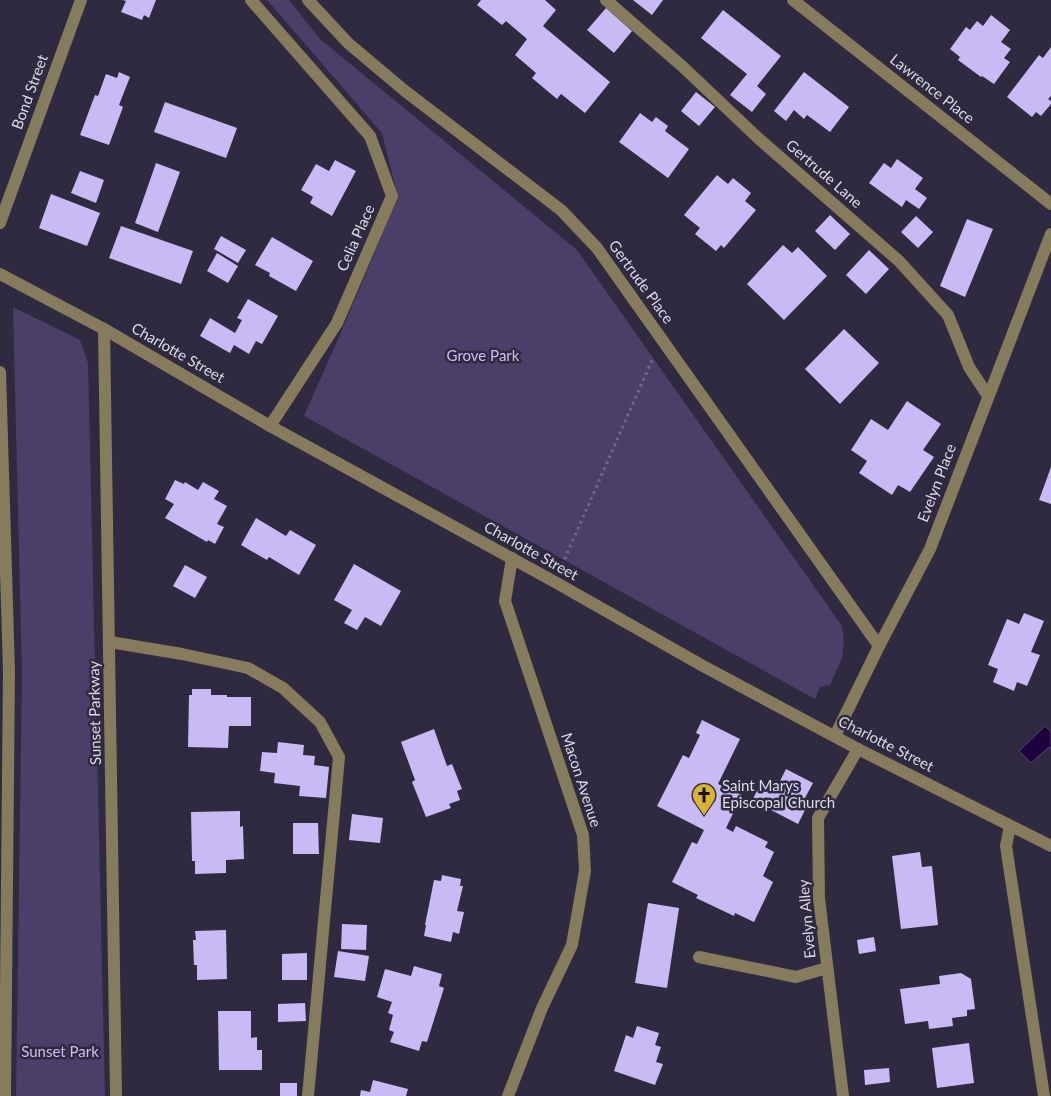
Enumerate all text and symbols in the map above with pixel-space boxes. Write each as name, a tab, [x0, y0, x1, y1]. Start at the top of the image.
street label: Lawrence Place	[887, 50, 978, 127]
street label: Bond Street	[7, 51, 51, 131]
street label: Gertrude Lane	[783, 135, 866, 211]
street label: Celia Place	[332, 201, 378, 274]
street label: Gertrude Place	[606, 236, 678, 327]
street label: Charlotte Street	[129, 318, 229, 386]
park label: Grove Park	[447, 346, 520, 364]
street label: Evelyn Place	[913, 441, 959, 524]
street label: Charlotte Street	[481, 517, 582, 584]
street label: Sunset Parkway	[84, 660, 104, 765]
street label: Charlotte Street	[836, 711, 938, 775]
street label: Macon Avenue	[558, 730, 606, 829]
place label: Saint Marys Episcopal Church	[722, 776, 835, 811]
church icon: Saint Marys Episcopal Church	[691, 782, 717, 816]
street label: Evelyn Alley	[794, 878, 818, 959]
park label: Sunset Park	[21, 1042, 99, 1060]

